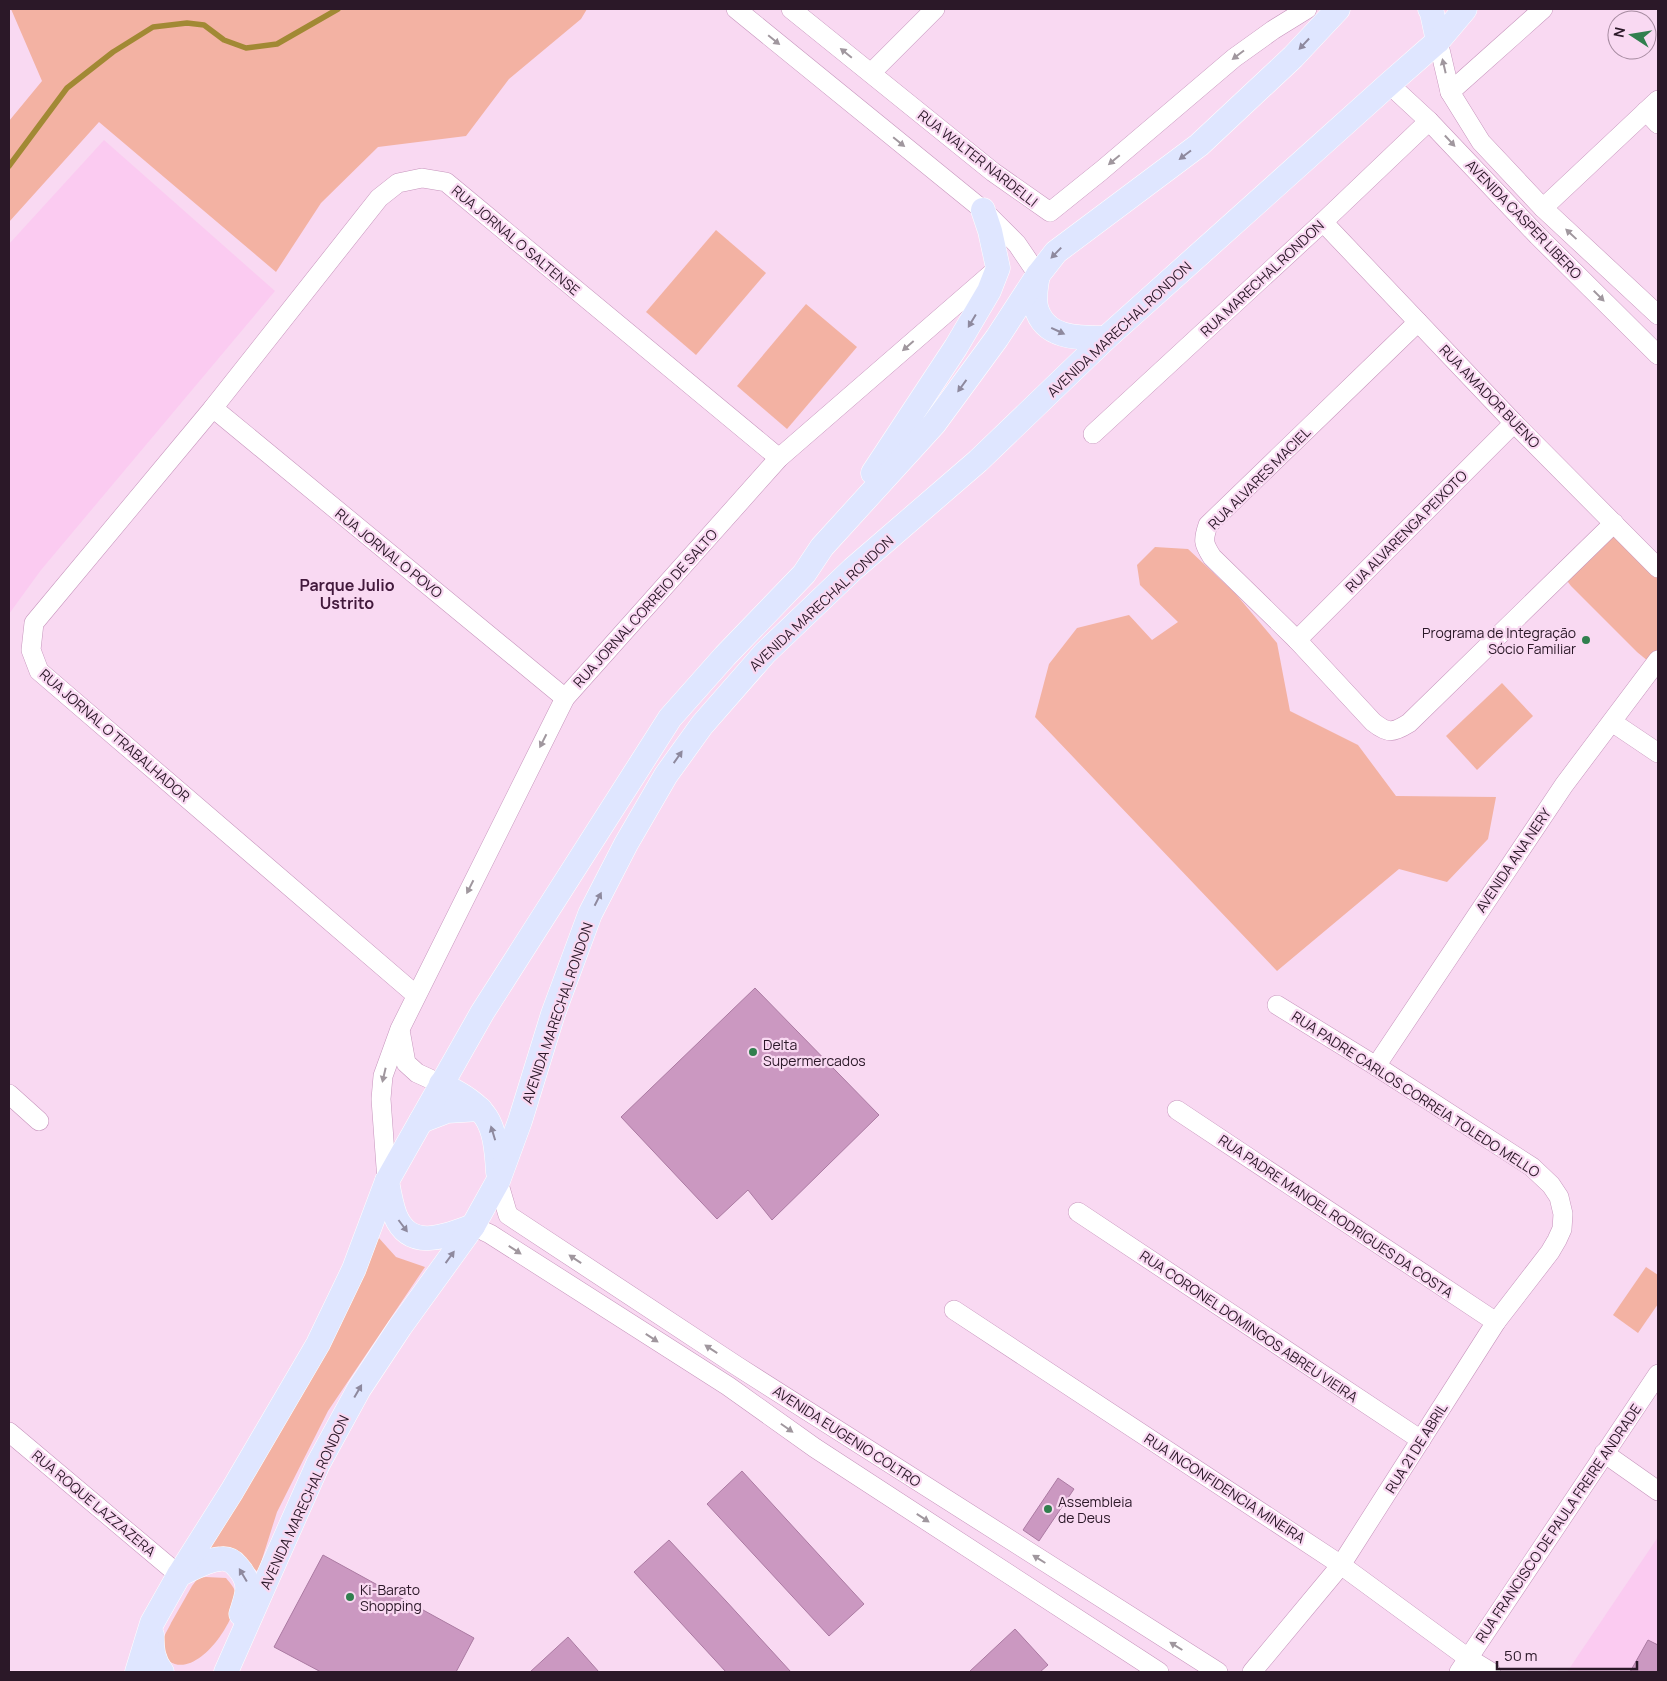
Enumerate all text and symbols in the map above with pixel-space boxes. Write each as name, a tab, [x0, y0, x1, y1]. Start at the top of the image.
north arrow	[1607, 10, 1657, 60]
text: N	[1608, 25, 1629, 39]
one-way arrow	[767, 34, 780, 45]
one-way arrow	[1298, 38, 1310, 50]
one-way arrow	[840, 47, 853, 58]
one-way arrow	[1231, 50, 1245, 60]
one-way arrow	[1440, 58, 1448, 73]
street label: RUA WALTER NARDELLI	[914, 105, 1042, 211]
one-way arrow	[1444, 135, 1456, 147]
one-way arrow	[893, 137, 906, 148]
one-way arrow	[1178, 150, 1192, 160]
one-way arrow	[1107, 155, 1120, 166]
street label: AVENIDA CASPER LIBERO	[1462, 155, 1586, 283]
street label: RUA JORNAL O SALTENSE	[448, 181, 584, 299]
street label: RUA MARECHAL RONDON	[1196, 216, 1328, 340]
one-way arrow	[1566, 228, 1578, 240]
one-way arrow	[1050, 247, 1062, 259]
street label: AVENIDA MARECHAL RONDON	[1043, 257, 1195, 401]
one-way arrow	[1592, 290, 1604, 302]
one-way arrow	[967, 314, 976, 327]
one-way arrow	[1050, 327, 1065, 336]
one-way arrow	[902, 340, 914, 352]
street label: RUA AMADOR BUENO	[1436, 340, 1544, 452]
one-way arrow	[957, 379, 967, 393]
street label: RUA ALVARES MACIEL	[1204, 423, 1314, 533]
street label: RUA ALVARENGA PEIXOTO	[1341, 466, 1471, 596]
street label: RUA JORNAL O POVO	[332, 504, 446, 602]
street label: RUA JORNAL CORREIO DE SALTO	[569, 525, 721, 691]
street label: AVENIDA MARECHAL RONDON	[745, 531, 897, 675]
district label: Parque Julio Ustrito	[299, 574, 395, 614]
place label: Programa de Integração Sócio Familiar	[1422, 623, 1576, 658]
marker: Programa de Integração Sócio Familiar	[1580, 634, 1592, 646]
street label: RUA JORNAL O TRABALHADOR	[36, 664, 194, 806]
one-way arrow	[539, 734, 547, 749]
one-way arrow	[673, 751, 683, 764]
street label: AVENIDA ANA NERY	[1471, 804, 1555, 916]
one-way arrow	[466, 879, 474, 894]
one-way arrow	[594, 891, 602, 906]
street label: AVENIDA MARECHAL RONDON	[517, 920, 597, 1106]
street label: RUA PADRE CARLOS CORREIA TOLEDO MELLO	[1288, 1007, 1544, 1181]
place label: Delta Supermercados	[763, 1035, 866, 1070]
marker: Delta Supermercados	[747, 1046, 759, 1058]
one-way arrow	[380, 1067, 388, 1082]
one-way arrow	[489, 1125, 497, 1140]
street label: RUA PADRE MANOEL RODRIGUES DA COSTA	[1215, 1130, 1457, 1302]
one-way arrow	[398, 1219, 408, 1233]
one-way arrow	[509, 1245, 522, 1255]
street label: RUA CORONEL DOMINGOS ABREU VIEIRA	[1136, 1246, 1362, 1406]
one-way arrow	[445, 1251, 456, 1264]
one-way arrow	[568, 1255, 582, 1264]
one-way arrow	[646, 1333, 659, 1342]
one-way arrow	[704, 1344, 718, 1353]
street label: AVENIDA EUGENIO COLTRO	[769, 1381, 925, 1491]
one-way arrow	[354, 1383, 362, 1398]
street label: RUA 21 DE ABRIL	[1381, 1399, 1451, 1497]
street label: RUA FRANCISCO DE PAULA FREIRE ANDRADE	[1471, 1400, 1645, 1646]
street label: AVENIDA MARECHAL RONDON	[255, 1412, 353, 1592]
one-way arrow	[780, 1423, 794, 1433]
street label: RUA INCONFIDENCIA MINEIRA	[1141, 1429, 1309, 1547]
street label: RUA ROQUE LAZZAZERA	[28, 1446, 160, 1560]
place label: Assembleia de Deus	[1058, 1492, 1132, 1527]
marker: Assembleia de Deus	[1042, 1503, 1054, 1515]
one-way arrow	[916, 1513, 929, 1522]
one-way arrow	[1033, 1555, 1046, 1564]
one-way arrow	[238, 1568, 247, 1581]
place label: Ki-Barato Shopping	[360, 1580, 422, 1615]
marker: Ki-Barato Shopping	[344, 1591, 356, 1603]
scale bar	[1497, 1638, 1637, 1670]
one-way arrow	[1170, 1642, 1183, 1651]
text: 50 m	[1504, 1645, 1538, 1666]

